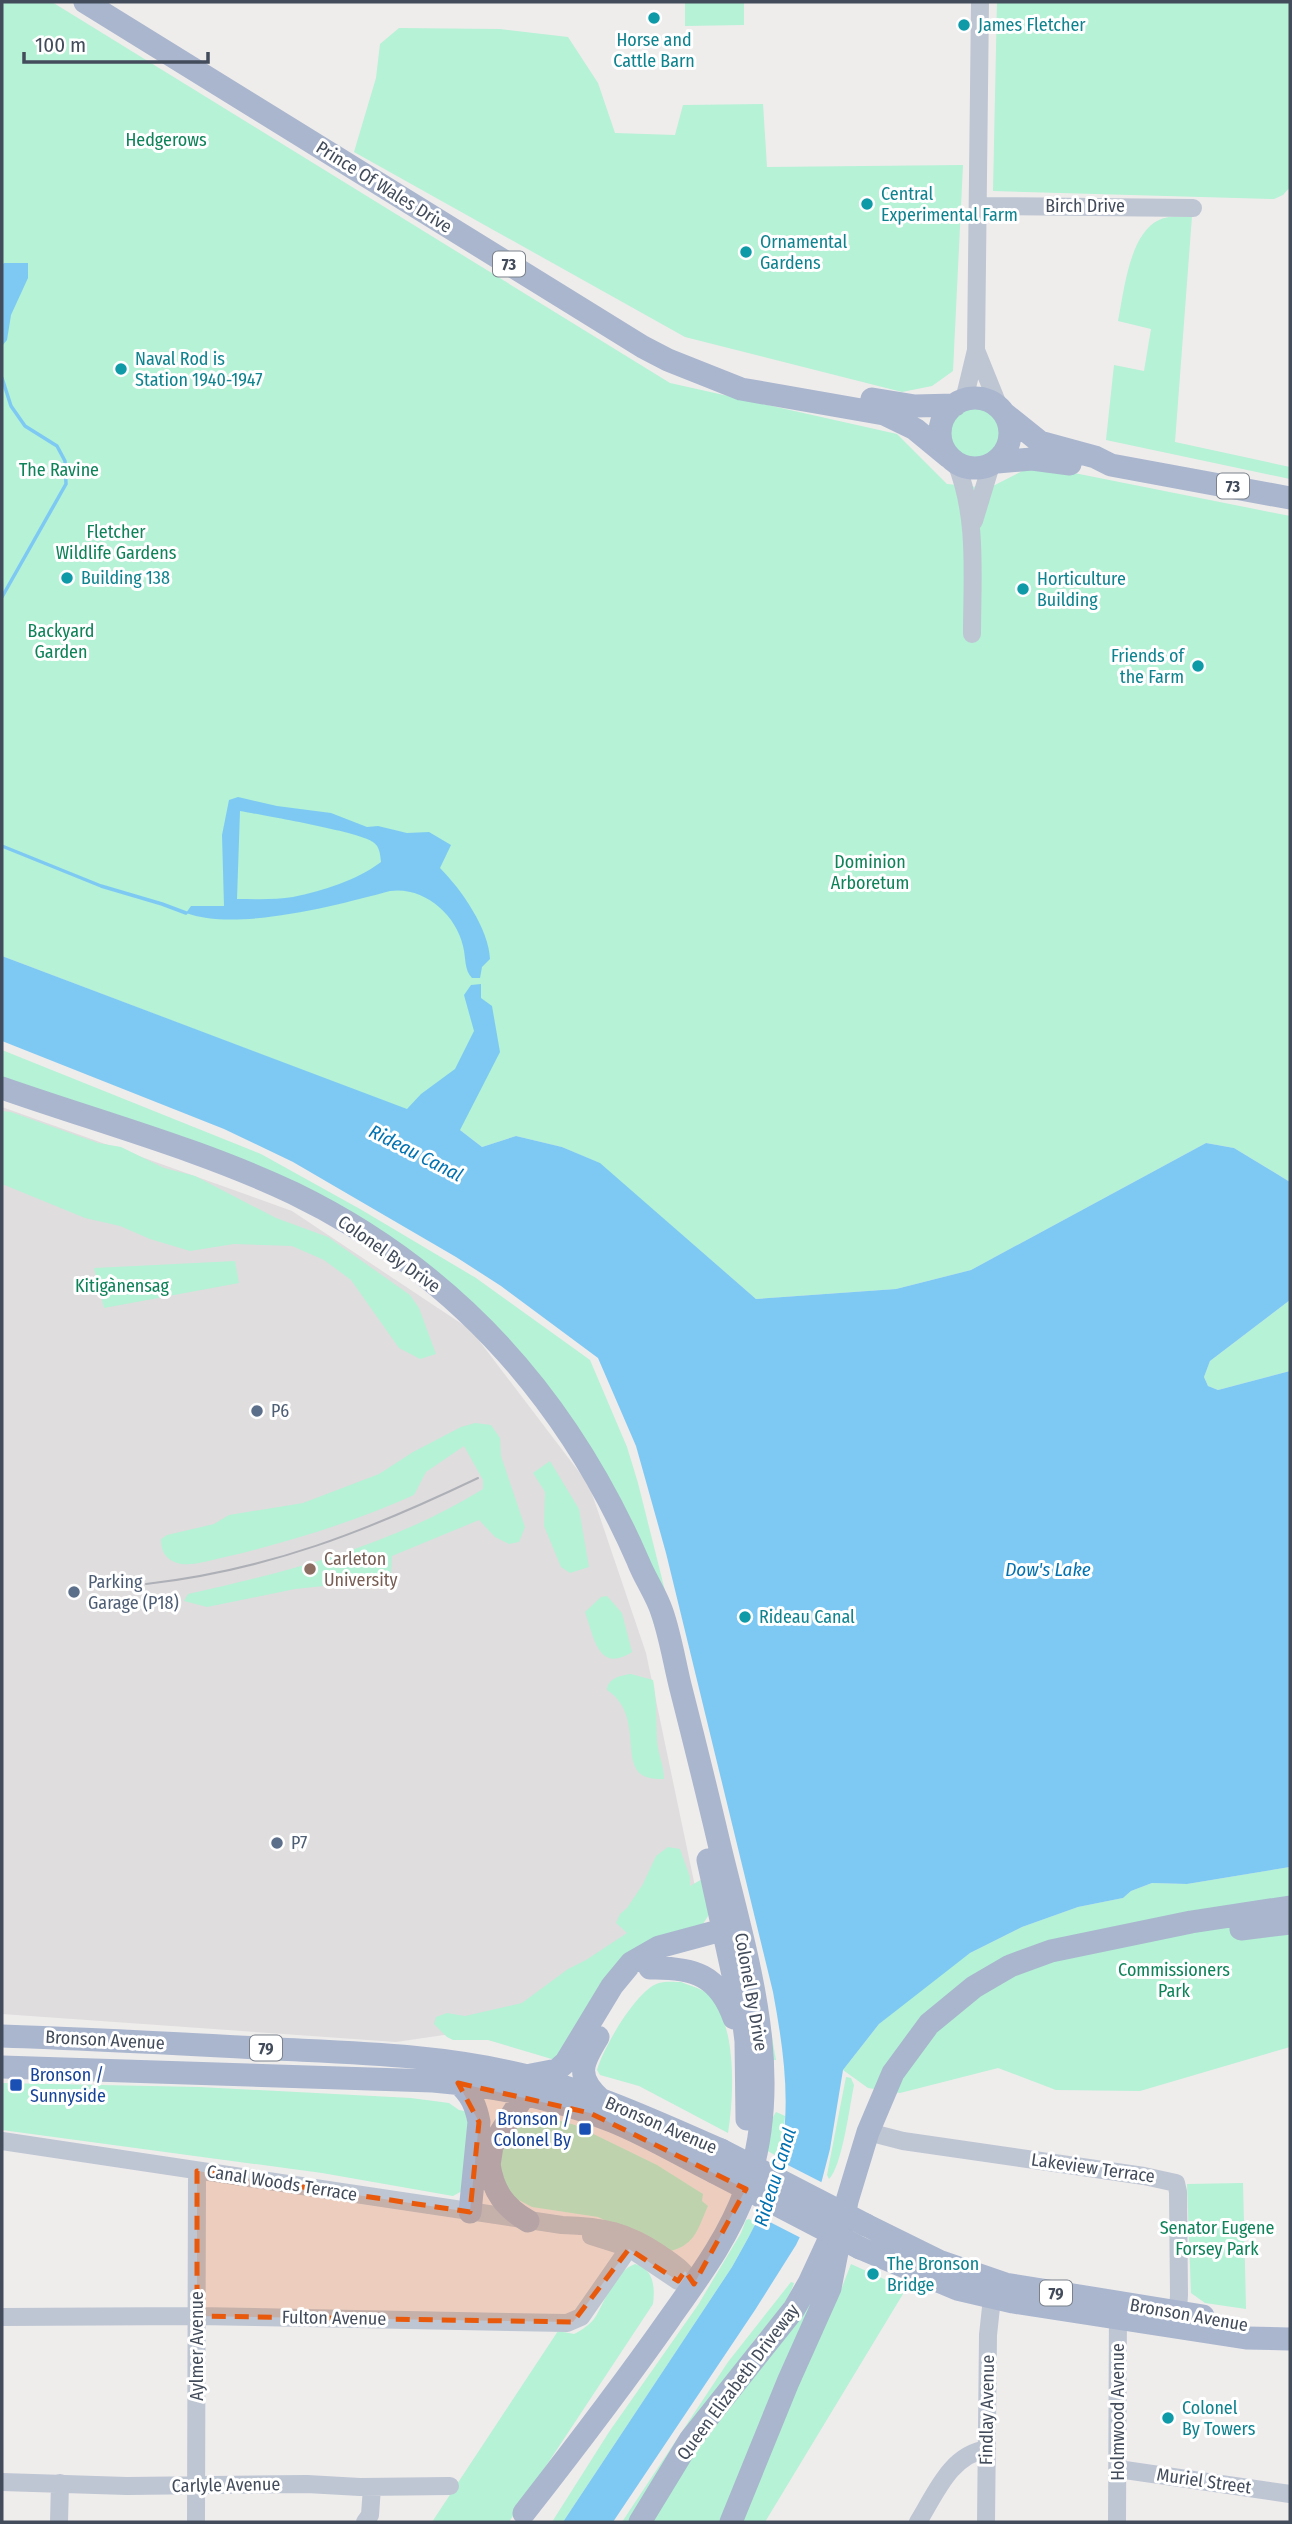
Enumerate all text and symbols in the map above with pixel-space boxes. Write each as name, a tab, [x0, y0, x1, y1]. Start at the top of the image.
marker: Horse and Cattle Barn	[646, 10, 662, 26]
place label: James Fletcher	[978, 14, 1086, 36]
marker: James Fletcher	[956, 17, 972, 33]
scale bar	[24, 21, 208, 65]
place label: Horse and Cattle Barn	[613, 29, 695, 72]
text: 100 m	[35, 32, 86, 58]
park label: Hedgerows	[125, 129, 207, 151]
street label: Prince Of Wales Drive	[312, 136, 456, 238]
place label: Central Experimental Farm	[881, 183, 1018, 226]
street label: Birch Drive	[1045, 195, 1125, 217]
marker: Central Experimental Farm	[859, 196, 875, 212]
place label: Ornamental Gardens	[760, 231, 848, 274]
marker: Ornamental Gardens	[738, 244, 754, 260]
road number: 73	[493, 252, 525, 276]
place label: Naval Rod is Station 1940-1947	[135, 348, 263, 391]
marker: Naval Rod is Station 1940-1947	[113, 361, 129, 377]
park label: The Ravine	[19, 459, 99, 481]
road number: 73	[1217, 474, 1249, 499]
park label: Fletcher Wildlife Gardens	[56, 521, 177, 564]
place label: Building 138	[81, 567, 170, 589]
place label: Horticulture Building	[1037, 568, 1126, 611]
marker: Building 138	[59, 570, 75, 586]
marker: Horticulture Building	[1015, 581, 1031, 597]
park label: Backyard Garden	[28, 620, 94, 663]
place label: Friends of the Farm	[1111, 645, 1185, 688]
marker: Friends of the Farm	[1190, 658, 1206, 674]
park label: Dominion Arboretum	[831, 851, 909, 894]
water label: Rideau Canal	[365, 1120, 467, 1186]
street label: Colonel By Drive	[334, 1211, 445, 1297]
park label: Kitigànensag	[75, 1275, 170, 1297]
place label: P6	[271, 1400, 289, 1422]
marker: P6	[249, 1403, 265, 1419]
place label: Carleton University	[324, 1548, 398, 1591]
water label: Dow's Lake	[1005, 1558, 1091, 1581]
marker: Carleton University	[302, 1561, 318, 1577]
place label: Parking Garage (P18)	[88, 1571, 179, 1614]
marker: Parking Garage (P18)	[66, 1584, 82, 1600]
place label: Rideau Canal	[759, 1606, 855, 1628]
marker: Rideau Canal	[737, 1609, 753, 1625]
place label: P7	[291, 1832, 307, 1854]
marker: P7	[269, 1835, 285, 1851]
street label: Colonel By Drive	[730, 1931, 772, 2053]
park label: Commissioners Park	[1118, 1959, 1230, 2002]
street label: Bronson Avenue	[45, 2026, 165, 2054]
road number: 79	[250, 2036, 282, 2060]
place label: Bronson / Sunnyside	[30, 2064, 106, 2107]
marker: Bronson / Sunnyside	[8, 2077, 24, 2093]
street label: Bronson Avenue	[602, 2092, 720, 2159]
place label: Bronson / Colonel By	[493, 2108, 571, 2151]
marker: Bronson / Colonel By	[577, 2121, 593, 2137]
water label: Rideau Canal	[749, 2125, 801, 2229]
street label: Lakeview Terrace	[1030, 2148, 1156, 2188]
street label: Canal Woods Terrace	[205, 2160, 359, 2206]
park label: Senator Eugene Forsey Park	[1160, 2217, 1274, 2260]
place label: The Bronson Bridge	[887, 2253, 979, 2296]
marker: The Bronson Bridge	[865, 2266, 881, 2282]
road number: 79	[1040, 2280, 1072, 2306]
street label: Aylmer Avenue	[186, 2291, 208, 2401]
street label: Bronson Avenue	[1128, 2294, 1250, 2336]
street label: Queen Elizabeth Driveway	[672, 2300, 804, 2464]
street label: Fulton Avenue	[282, 2306, 386, 2330]
street label: Holmwood Avenue	[1107, 2343, 1129, 2481]
street label: Findlay Avenue	[975, 2354, 999, 2465]
place label: Colonel By Towers	[1182, 2397, 1256, 2440]
marker: Colonel By Towers	[1160, 2410, 1176, 2426]
street label: Muriel Street	[1155, 2463, 1253, 2499]
street label: Carlyle Avenue	[172, 2473, 281, 2497]

